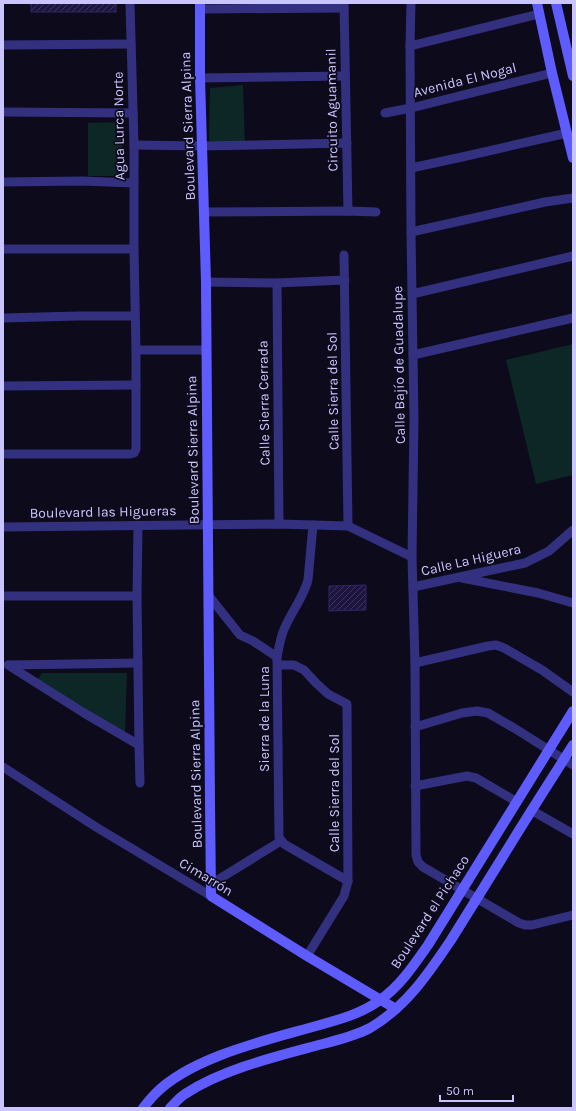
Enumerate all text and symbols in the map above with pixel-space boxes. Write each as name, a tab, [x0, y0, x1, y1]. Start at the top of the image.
street label: Circuito Aguamanil	[322, 48, 342, 172]
street label: Boulevard Sierra Alpina	[177, 51, 199, 201]
street label: Avenida El Nogal	[412, 59, 518, 101]
street label: Agua Lurca Norte	[110, 72, 128, 180]
street label: Calle Bajío de Guadalupe	[389, 286, 409, 444]
street label: Calle Sierra del Sol	[323, 332, 343, 450]
street label: Calle Sierra Cerrada	[254, 340, 274, 466]
street label: Boulevard Sierra Alpina	[183, 375, 203, 525]
street label: Boulevard las Higueras	[29, 502, 177, 522]
street label: Calle La Higuera	[419, 540, 523, 580]
street label: Sierra de la Luna	[256, 666, 273, 772]
street label: Boulevard Sierra Alpina	[186, 699, 206, 849]
street label: Calle Sierra del Sol	[326, 734, 343, 852]
street label: Boulevard el Pichaco	[387, 852, 473, 972]
street label: Cimarrón	[176, 854, 236, 900]
scale bar	[440, 1077, 513, 1103]
text: 50 m	[446, 1084, 474, 1098]

